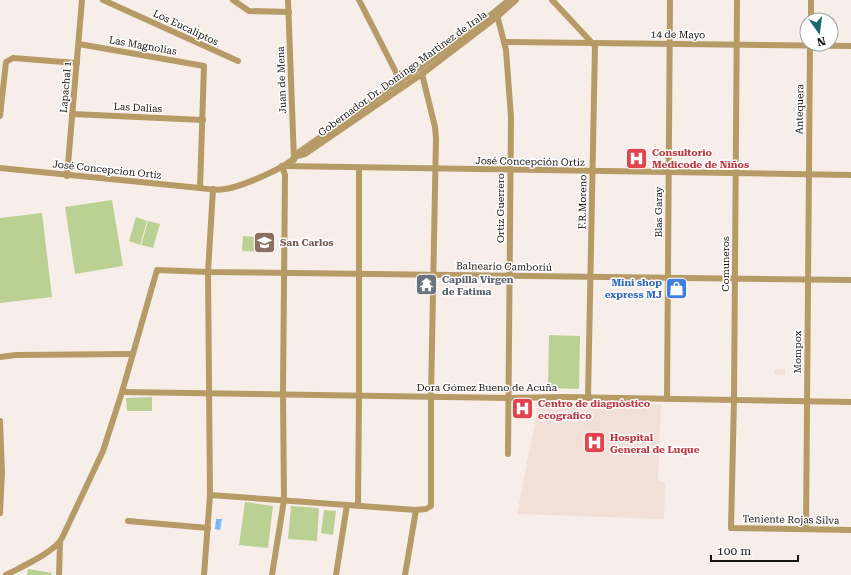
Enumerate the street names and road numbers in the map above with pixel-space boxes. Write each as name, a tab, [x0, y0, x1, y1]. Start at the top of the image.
street label: Los Eucaliptos	[151, 8, 220, 47]
street label: Gobernador Dr. Domingo Martinez de Irala	[316, 8, 489, 138]
street label: 14 de Mayo	[651, 29, 705, 40]
street label: Las Magnolias	[108, 34, 178, 57]
street label: Juan de Mena	[275, 46, 288, 114]
street label: Lapachal 1	[58, 60, 73, 114]
street label: Antequera	[794, 83, 805, 134]
street label: Las Dalias	[113, 101, 163, 114]
street label: José Concepción Ortiz	[475, 155, 585, 168]
street label: José Concepcion Ortiz	[52, 158, 162, 181]
street label: Ortiz Guerrero	[495, 173, 506, 243]
street label: F.R.Moreno	[577, 174, 588, 230]
street label: Blas Garay	[653, 186, 664, 237]
street label: Comuneros	[720, 236, 731, 292]
street label: Balneario Camboriú	[456, 260, 553, 273]
street label: Mompox	[792, 330, 803, 373]
street label: Dora Gómez Bueno de Acuña	[417, 382, 558, 393]
street label: Teniente Rojas Silva	[742, 513, 840, 526]

